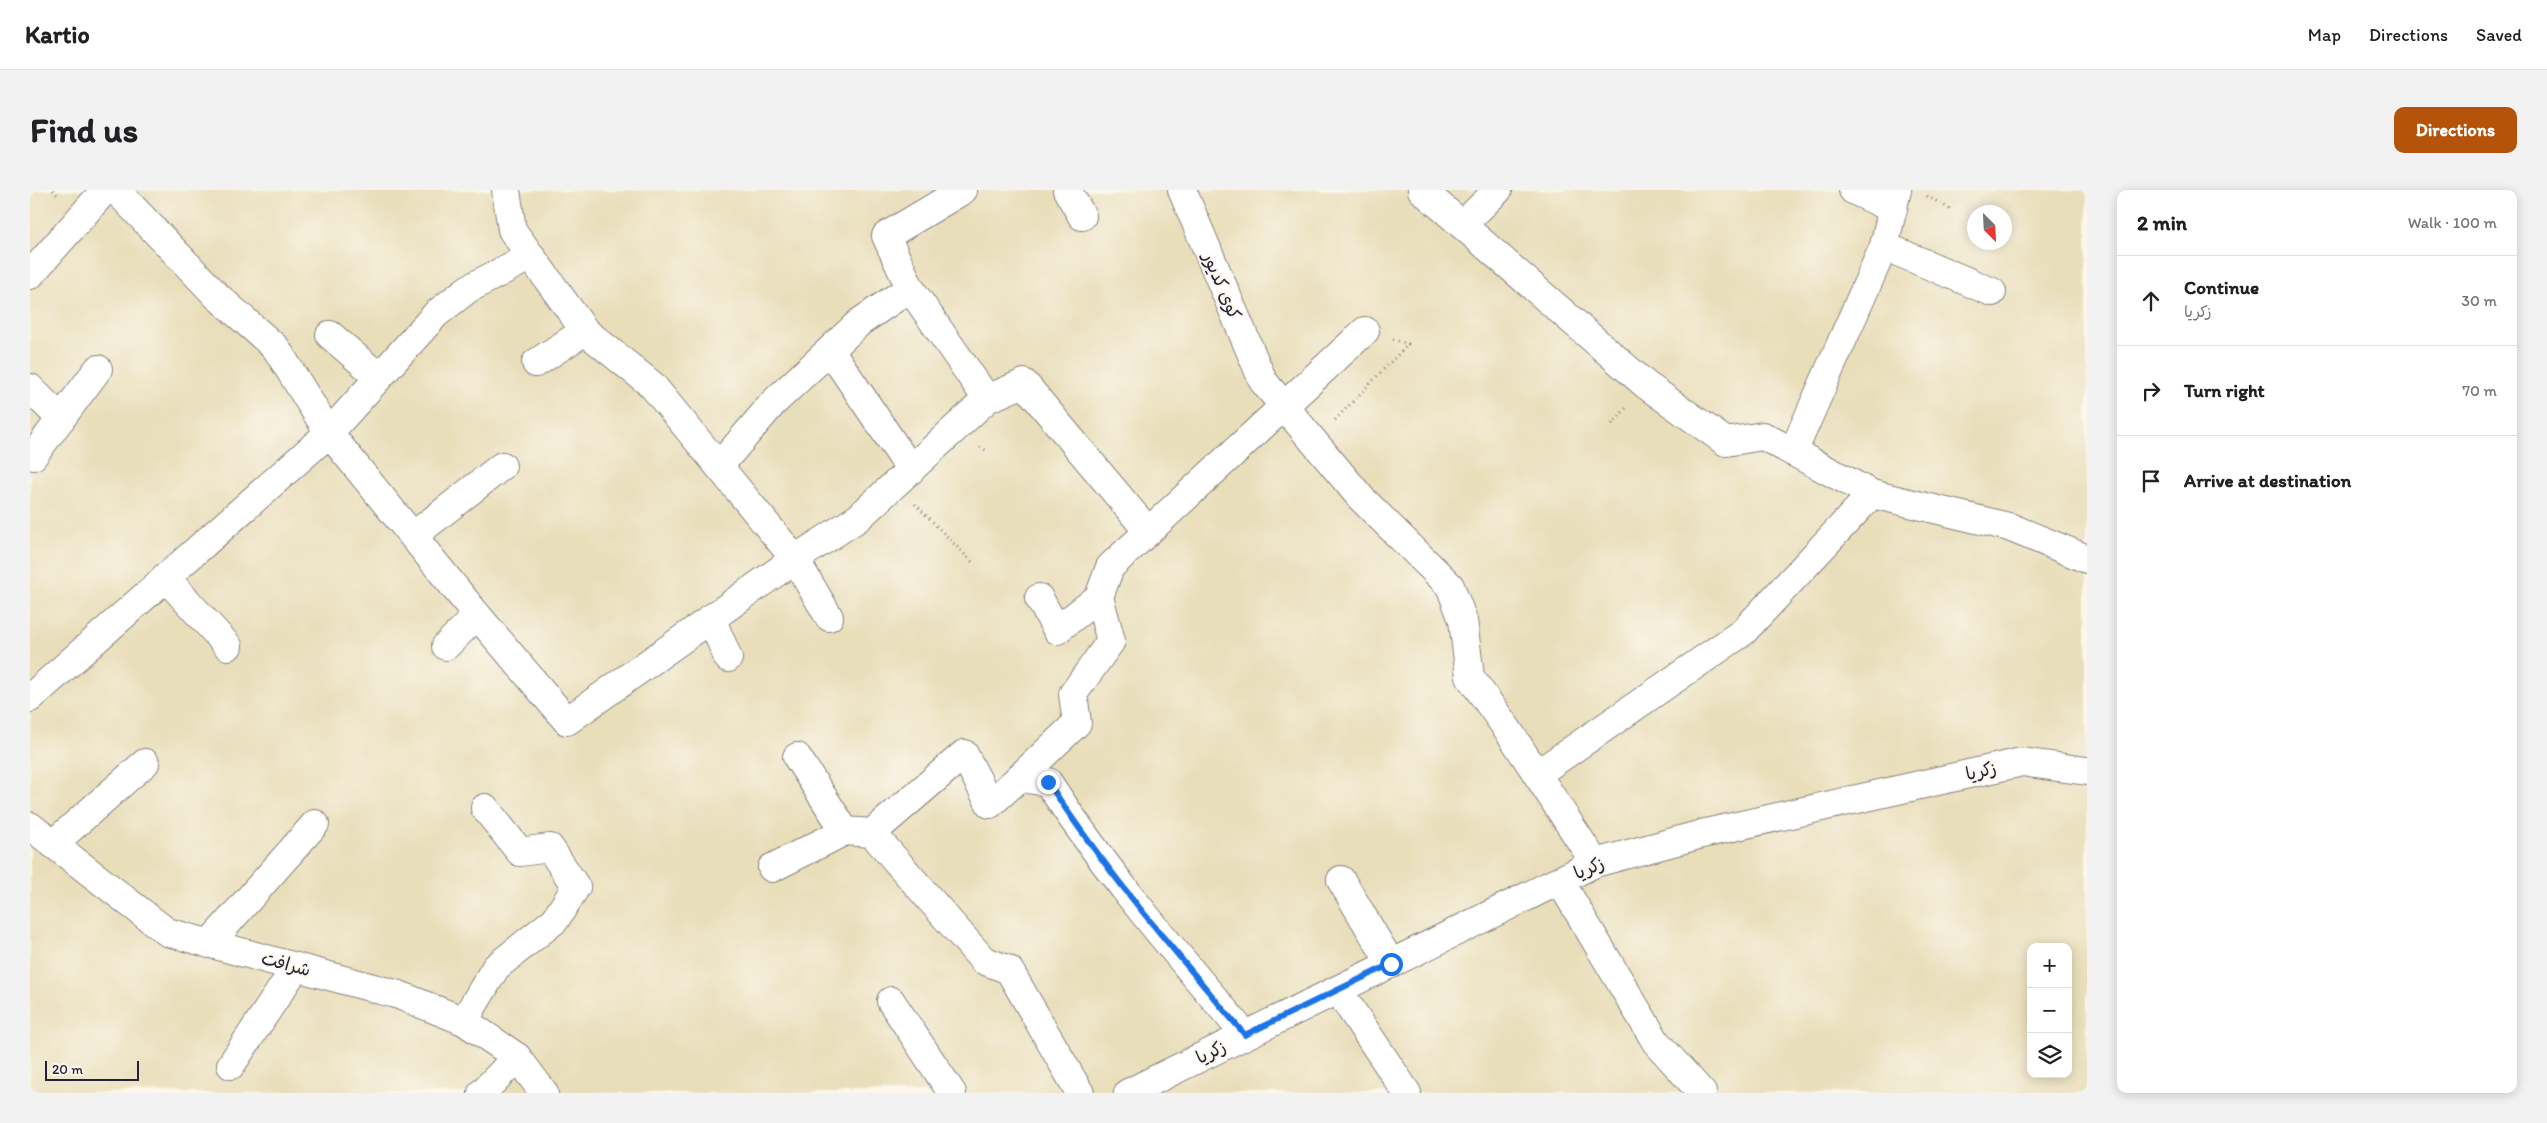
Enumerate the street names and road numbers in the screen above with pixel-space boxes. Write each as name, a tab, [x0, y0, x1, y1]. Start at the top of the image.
street label: کوی کدیور	[1197, 247, 1246, 323]
street label: زکریا	[1963, 757, 1999, 785]
street label: زکریا	[1570, 852, 1608, 884]
street label: شرافت	[259, 947, 313, 981]
street label: زکریا	[1192, 1035, 1230, 1069]

